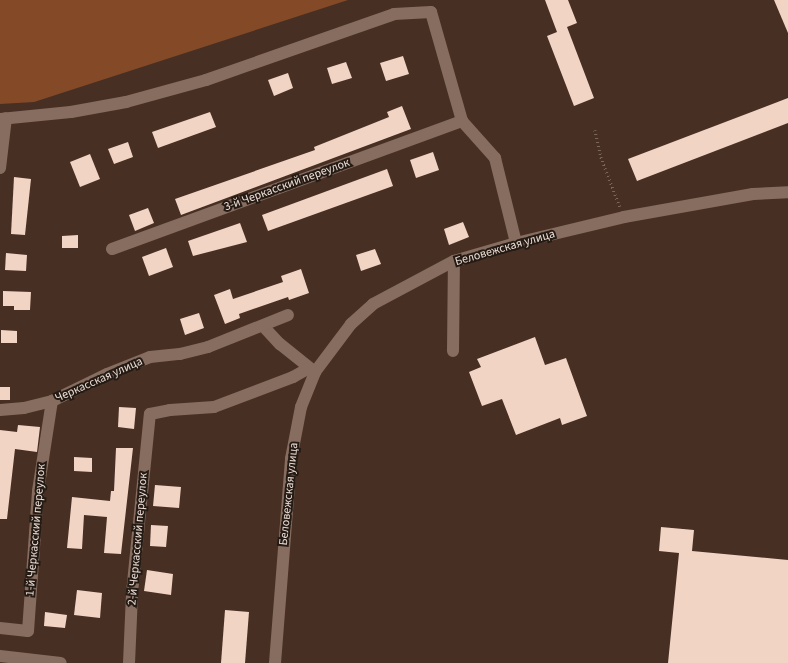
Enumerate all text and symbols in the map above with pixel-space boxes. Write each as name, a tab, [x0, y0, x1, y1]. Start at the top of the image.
street label: 3-й Черкасский переулок	[222, 156, 352, 214]
street label: Беловежская улица	[453, 227, 557, 269]
street label: Черкасская улица	[53, 354, 145, 406]
street label: Беловежская улица	[276, 442, 302, 546]
street label: 1-й Черкасский переулок	[23, 463, 49, 597]
street label: 2-й Черкасский переулок	[125, 472, 151, 606]

